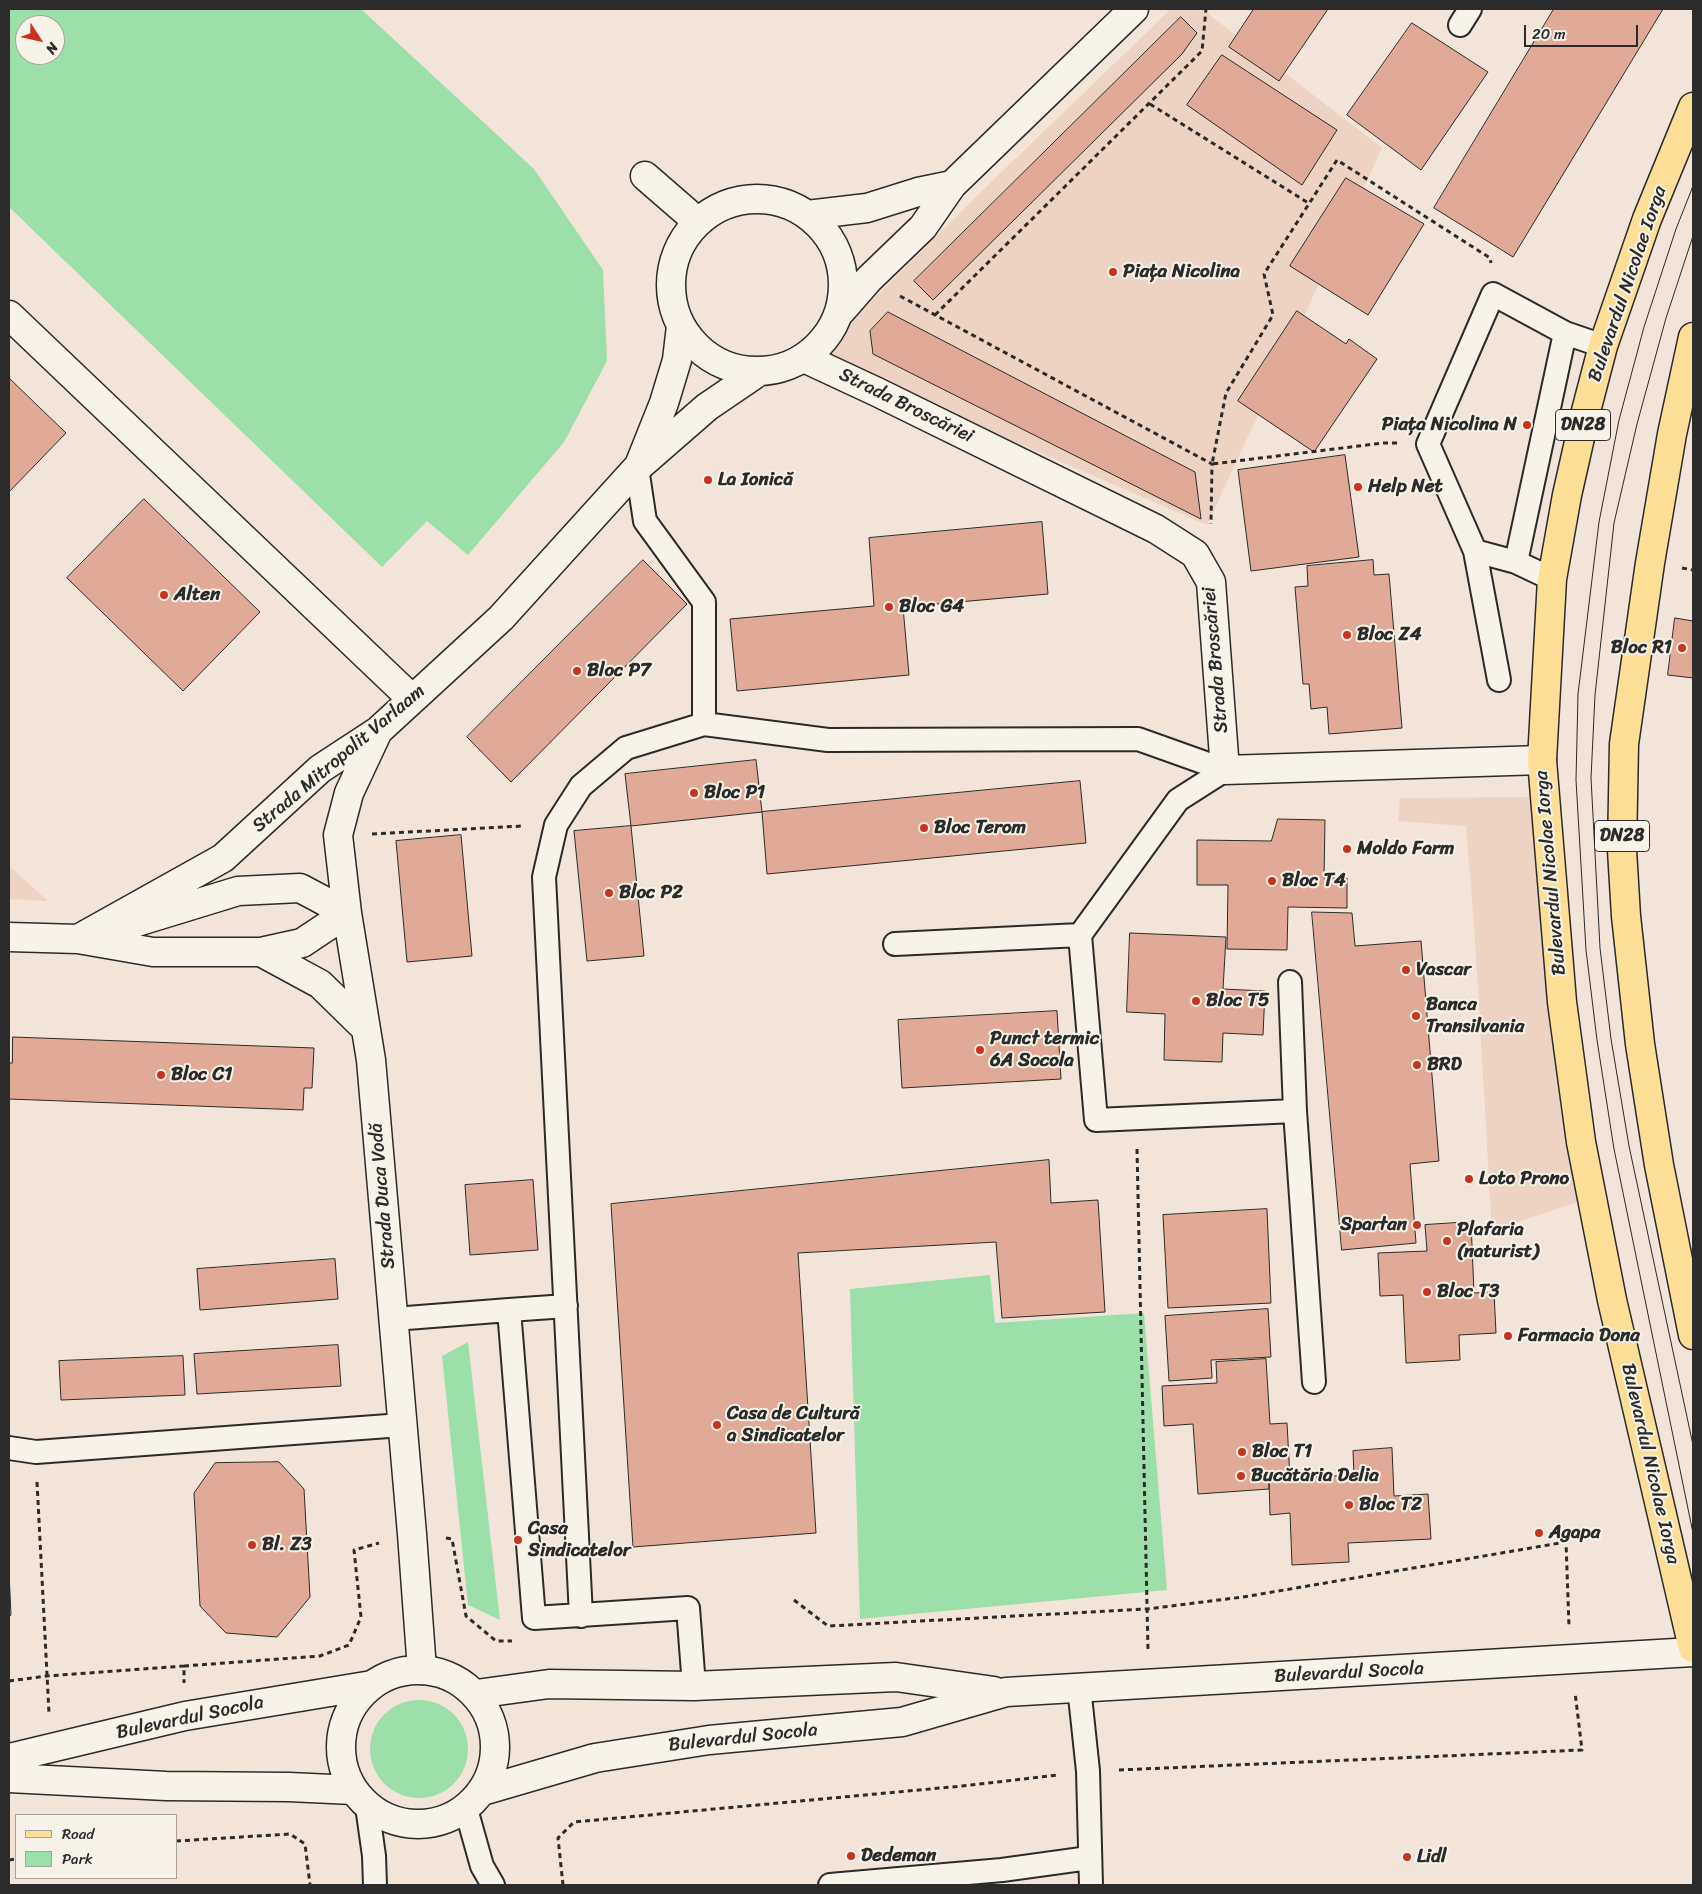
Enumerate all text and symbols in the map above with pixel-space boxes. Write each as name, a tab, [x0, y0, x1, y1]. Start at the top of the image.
north arrow	[15, 15, 65, 65]
scale bar	[1527, 15, 1641, 47]
text: 20 m	[1532, 21, 1566, 47]
text: N	[39, 37, 65, 59]
street label: Bulevardul Nicolae Iorga	[1584, 183, 1672, 385]
place label: Piața Nicolina	[1123, 261, 1240, 283]
marker: Piața Nicolina	[1107, 266, 1119, 278]
street label: Strada Broscăriei	[835, 364, 977, 448]
road number: DN28	[1556, 410, 1610, 440]
place label: Piața Nicolina N	[1382, 414, 1517, 436]
marker: Piața Nicolina N	[1521, 419, 1533, 431]
place label: La Ionică	[718, 469, 793, 491]
marker: La Ionică	[702, 474, 714, 486]
place label: Help Net	[1368, 476, 1443, 498]
marker: Help Net	[1352, 481, 1364, 493]
place label: Alten	[174, 584, 220, 606]
street label: Strada Broscăriei	[1198, 586, 1234, 734]
marker: Alten	[158, 589, 170, 601]
place label: Bloc G4	[899, 596, 964, 618]
marker: Bloc G4	[883, 601, 895, 613]
place label: Bloc Z4	[1357, 624, 1422, 646]
marker: Bloc Z4	[1341, 629, 1353, 641]
place label: Bloc R1	[1611, 637, 1672, 659]
marker: Bloc R1	[1676, 642, 1688, 654]
place label: Bloc P7	[587, 660, 651, 682]
marker: Bloc P7	[571, 665, 583, 677]
street label: Strada Mitropolit Varlaam	[248, 680, 430, 838]
street label: Bulevardul Nicolae Iorga	[1531, 770, 1571, 976]
place label: Bloc P1	[704, 782, 765, 804]
marker: Bloc P1	[688, 787, 700, 799]
place label: Bloc Terom	[934, 817, 1026, 839]
road number: DN28	[1594, 820, 1650, 851]
marker: Bloc Terom	[918, 822, 930, 834]
place label: Moldo Farm	[1357, 838, 1454, 860]
marker: Moldo Farm	[1341, 843, 1353, 855]
place label: Bloc T4	[1282, 870, 1346, 892]
marker: Bloc T4	[1266, 875, 1278, 887]
place label: Bloc P2	[619, 882, 683, 904]
marker: Bloc P2	[603, 887, 615, 899]
place label: Vascar	[1416, 959, 1471, 981]
marker: Vascar	[1400, 964, 1412, 976]
place label: Bloc T5	[1206, 990, 1270, 1012]
place label: Banca Transilvania	[1426, 994, 1524, 1038]
marker: Bloc T5	[1190, 995, 1202, 1007]
marker: Banca Transilvania	[1410, 1010, 1422, 1022]
place label: Punct termic 6A Socola	[990, 1028, 1099, 1072]
marker: Punct termic 6A Socola	[974, 1044, 986, 1056]
place label: BRD	[1427, 1054, 1462, 1076]
marker: BRD	[1411, 1059, 1423, 1071]
place label: Bloc C1	[171, 1064, 232, 1086]
marker: Bloc C1	[155, 1069, 167, 1081]
street label: Strada Duca Vodă	[365, 1122, 401, 1270]
place label: Loto Prono	[1479, 1168, 1569, 1190]
marker: Loto Prono	[1463, 1173, 1475, 1185]
place label: Spartan	[1340, 1214, 1407, 1236]
marker: Spartan	[1411, 1219, 1423, 1231]
place label: Plafaria (naturist)	[1457, 1219, 1539, 1263]
marker: Plafaria (naturist)	[1441, 1235, 1453, 1247]
place label: Bloc T3	[1437, 1281, 1499, 1303]
marker: Bloc T3	[1421, 1286, 1433, 1298]
place label: Farmacia Dona	[1518, 1325, 1640, 1347]
marker: Farmacia Dona	[1502, 1330, 1514, 1342]
street label: Bulevardul Nicolae Iorga	[1616, 1361, 1684, 1567]
place label: Casa de Cultură a Sindicatelor	[727, 1403, 860, 1447]
marker: Casa de Cultură a Sindicatelor	[711, 1419, 723, 1431]
place label: Bloc T1	[1252, 1441, 1312, 1463]
marker: Bloc T1	[1236, 1446, 1248, 1458]
place label: Bucătăria Delia	[1251, 1465, 1379, 1487]
marker: Bucătăria Delia	[1235, 1470, 1247, 1482]
place label: Bloc T2	[1359, 1494, 1422, 1516]
marker: Bloc T2	[1343, 1499, 1355, 1511]
place label: Casa Sindicatelor	[528, 1518, 631, 1562]
place label: Agapa	[1549, 1522, 1600, 1544]
marker: Agapa	[1533, 1527, 1545, 1539]
place label: Bl. Z3	[262, 1534, 312, 1556]
marker: Casa Sindicatelor	[512, 1534, 524, 1546]
marker: Bl. Z3	[246, 1539, 258, 1551]
street label: Bulevardul Socola	[1274, 1658, 1424, 1688]
street label: Bulevardul Socola	[114, 1691, 266, 1745]
street label: Bulevardul Socola	[667, 1719, 819, 1757]
legend	[15, 1814, 178, 1879]
text: Road	[62, 1821, 94, 1847]
place label: Dedeman	[861, 1845, 936, 1867]
text: Park	[62, 1846, 93, 1872]
place label: Lidl	[1417, 1846, 1446, 1868]
marker: Dedeman	[845, 1850, 857, 1862]
marker: Lidl	[1401, 1851, 1413, 1863]

